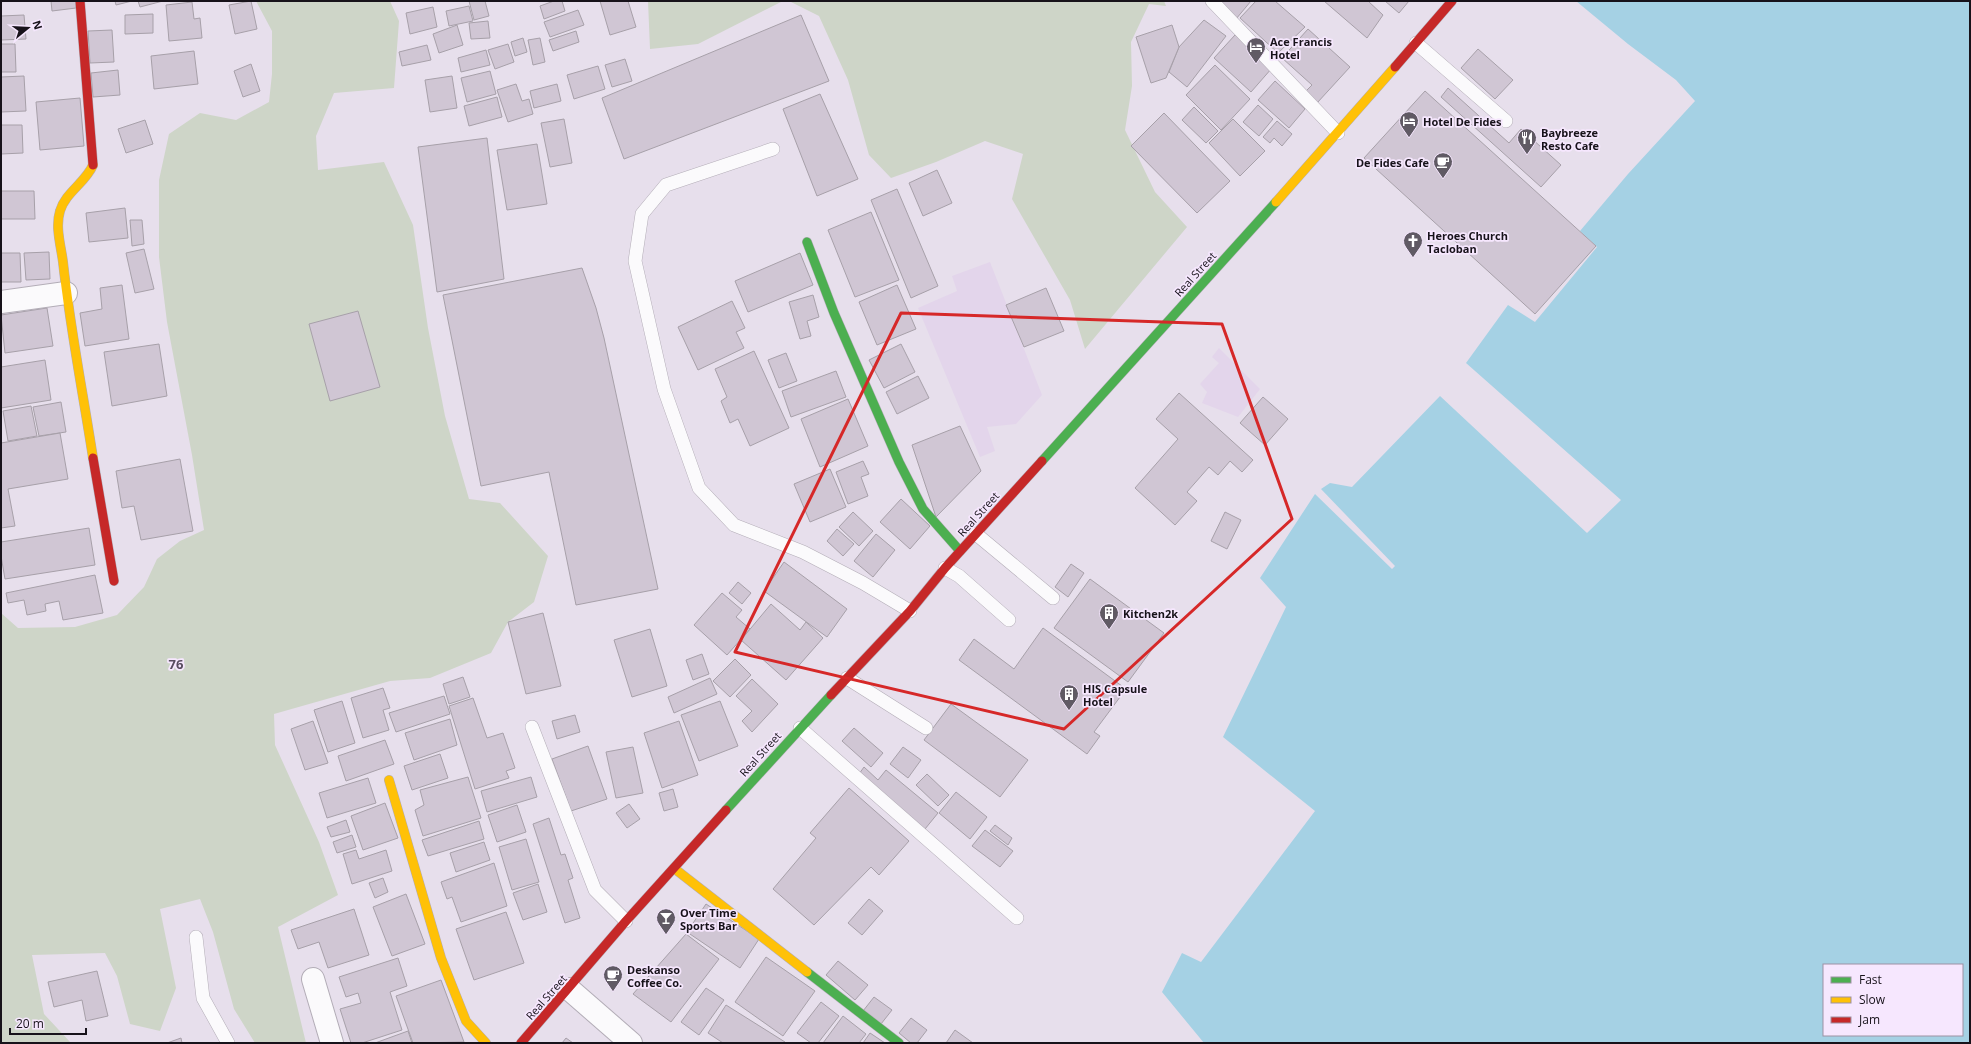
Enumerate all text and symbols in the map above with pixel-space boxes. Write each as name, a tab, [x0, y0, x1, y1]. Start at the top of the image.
north arrow	[8, 8, 48, 48]
text: N	[29, 18, 47, 31]
place label: Ace Francis Hotel	[1270, 34, 1333, 62]
hotel icon: Ace Francis Hotel	[1245, 36, 1267, 64]
hotel icon: Hotel De Fides	[1398, 110, 1420, 138]
place label: Hotel De Fides	[1423, 114, 1502, 129]
place label: Baybreeze Resto Cafe	[1541, 125, 1600, 153]
restaurant icon: Baybreeze Resto Cafe	[1516, 127, 1538, 155]
cafe icon: De Fides Cafe	[1432, 151, 1454, 179]
place label: De Fides Cafe	[1356, 155, 1429, 170]
place label: Heroes Church Tacloban	[1427, 228, 1508, 256]
church icon: Heroes Church Tacloban	[1402, 230, 1424, 258]
street label: Real Street	[1171, 248, 1219, 300]
street label: Real Street	[954, 488, 1002, 540]
building icon: Kitchen2k	[1098, 602, 1120, 630]
place label: Kitchen2k	[1123, 606, 1178, 621]
district label: 76	[169, 655, 184, 673]
place label: HIS Capsule Hotel	[1083, 681, 1148, 709]
building icon: HIS Capsule Hotel	[1058, 683, 1080, 711]
street label: Real Street	[736, 728, 784, 780]
place label: Over Time Sports Bar	[680, 905, 737, 933]
bar icon: Over Time Sports Bar	[655, 907, 677, 935]
place label: Deskanso Coffee Co.	[627, 962, 682, 990]
cafe icon: Deskanso Coffee Co.	[602, 964, 624, 992]
legend	[1823, 964, 1963, 1036]
street label: Real Street	[522, 971, 570, 1023]
text: Fast	[1859, 971, 1882, 988]
text: Slow	[1859, 991, 1886, 1008]
scale bar	[10, 1010, 86, 1036]
text: Jam	[1858, 1011, 1880, 1028]
text: 20 m	[16, 1015, 44, 1032]

